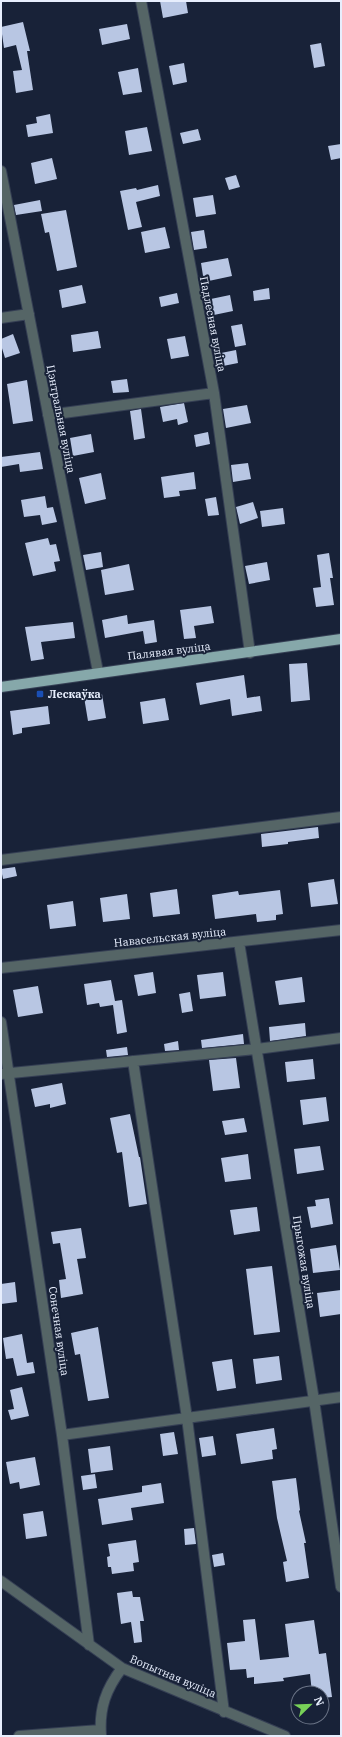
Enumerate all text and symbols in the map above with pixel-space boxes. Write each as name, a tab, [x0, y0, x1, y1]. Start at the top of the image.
street label: Падлесная вуліца	[197, 275, 229, 373]
street label: Цэнтральная вуліца	[44, 364, 78, 474]
street label: Палявая вуліца	[127, 639, 211, 663]
place label: Лескаўка	[48, 687, 101, 701]
marker: Лескаўка	[35, 689, 45, 699]
street label: Навасельская вуліца	[113, 924, 227, 950]
street label: Прыгожая вуліца	[290, 1214, 318, 1310]
street label: Сонечная вуліца	[46, 1285, 72, 1377]
street label: Вопытная вуліца	[128, 1652, 218, 1700]
north arrow	[290, 1685, 330, 1725]
text: N	[311, 1694, 327, 1708]

